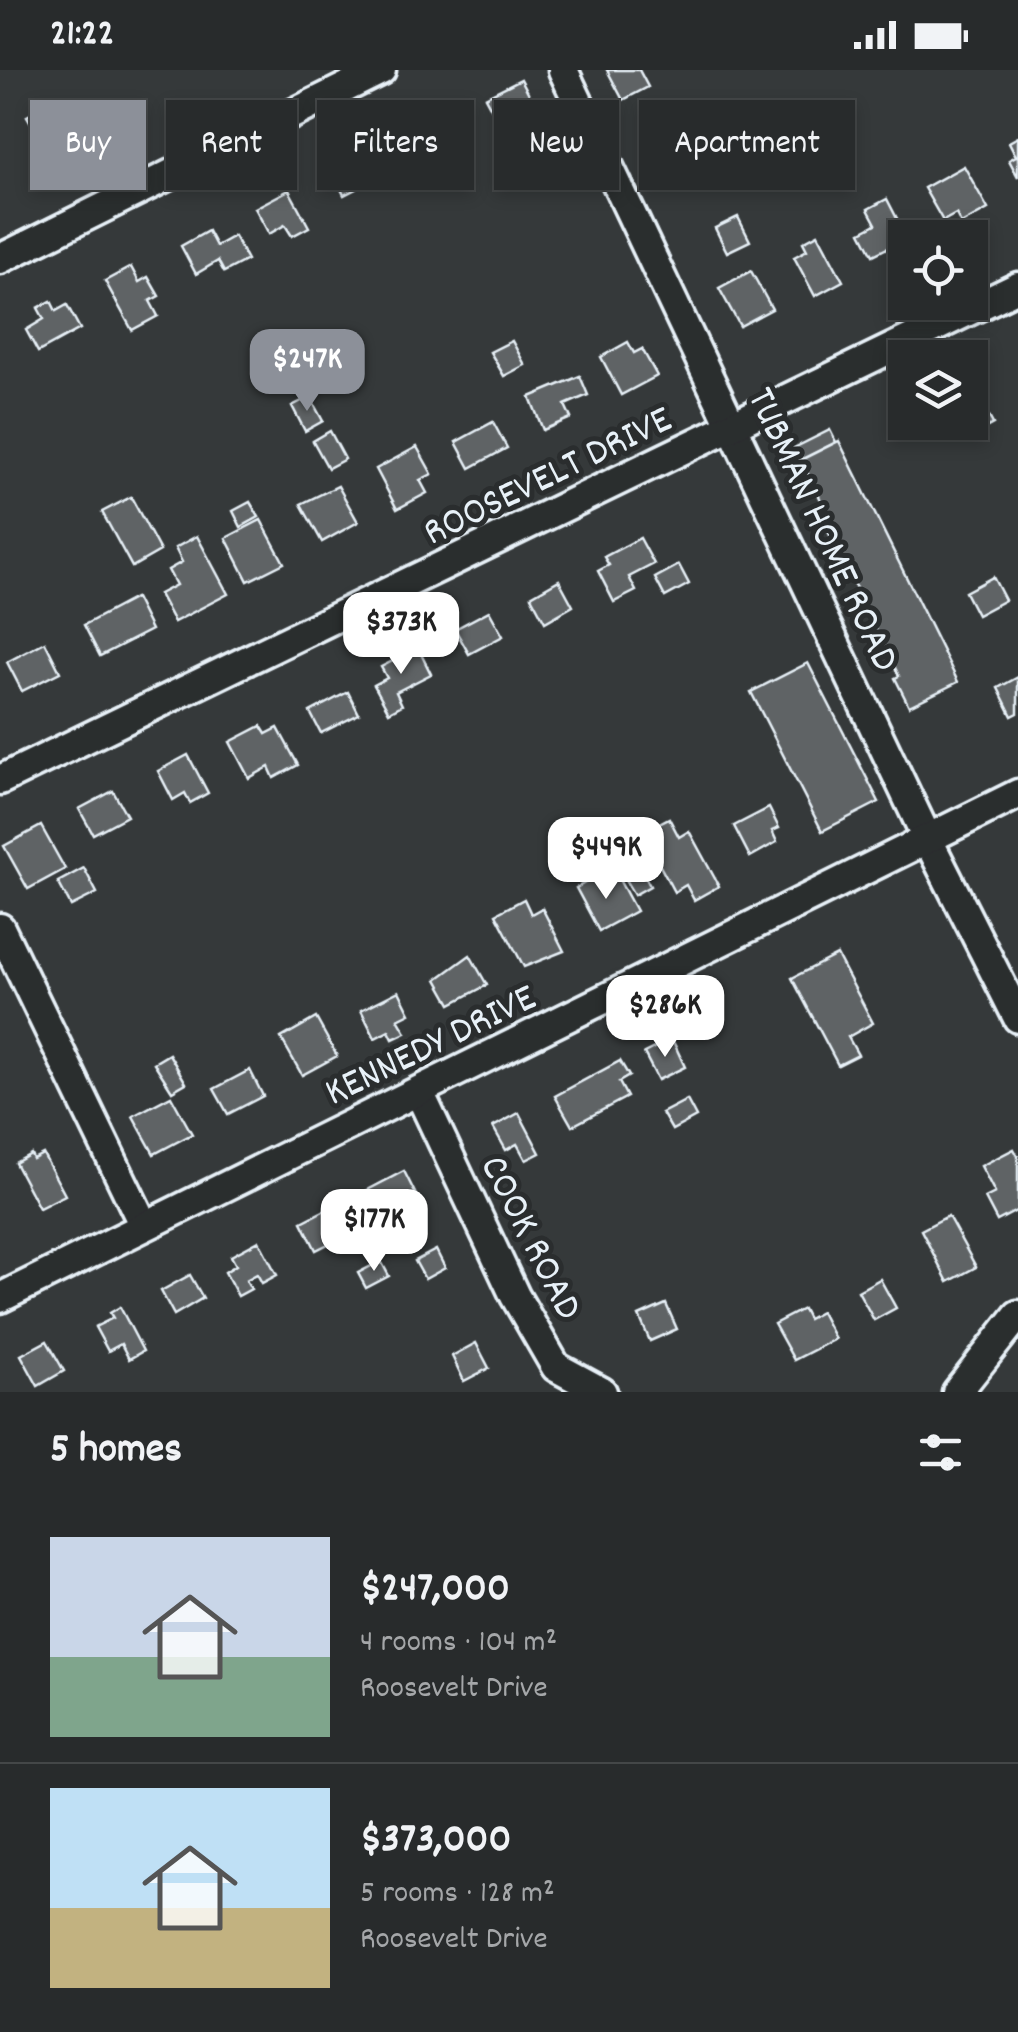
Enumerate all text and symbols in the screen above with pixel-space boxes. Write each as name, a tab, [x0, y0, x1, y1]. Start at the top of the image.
text: 21:22	[50, 8, 114, 63]
chip: Buy	[30, 100, 146, 190]
chip: Rent	[166, 100, 297, 190]
chip: Filters	[317, 100, 474, 190]
chip: New	[494, 100, 619, 190]
chip: Apartment	[639, 100, 855, 190]
map controls	[888, 220, 988, 440]
button: locate	[888, 220, 988, 320]
pin: $247K	[237, 329, 377, 414]
text: $247K	[272, 338, 342, 384]
button: layers	[888, 340, 988, 440]
street label: TUBMAN HOME ROAD	[729, 379, 911, 682]
street label: ROOSEVELT DRIVE	[415, 394, 683, 564]
pin: $373K	[331, 592, 471, 677]
text: $373K	[365, 601, 437, 647]
pin: $449K	[536, 817, 676, 902]
text: $449K	[570, 826, 642, 872]
street label: KENNEDY DRIVE	[317, 972, 547, 1124]
pin: $286K	[595, 975, 735, 1060]
text: $286K	[628, 984, 702, 1030]
street label: COOK ROAD	[462, 1147, 594, 1331]
pin: $177K	[304, 1189, 444, 1274]
text: $177K	[343, 1198, 405, 1244]
text: 5 homes	[50, 1422, 182, 1482]
icon: filters	[913, 1425, 968, 1480]
text: $247,000	[360, 1561, 510, 1621]
icon: home	[130, 1577, 250, 1697]
text: 4 rooms · 104 m²	[360, 1621, 557, 1667]
text: Roosevelt Drive	[360, 1667, 547, 1713]
text: $373,000	[360, 1812, 511, 1872]
icon: home	[130, 1828, 250, 1948]
text: 5 rooms · 128 m²	[360, 1872, 555, 1918]
text: Roosevelt Drive	[360, 1918, 547, 1964]

